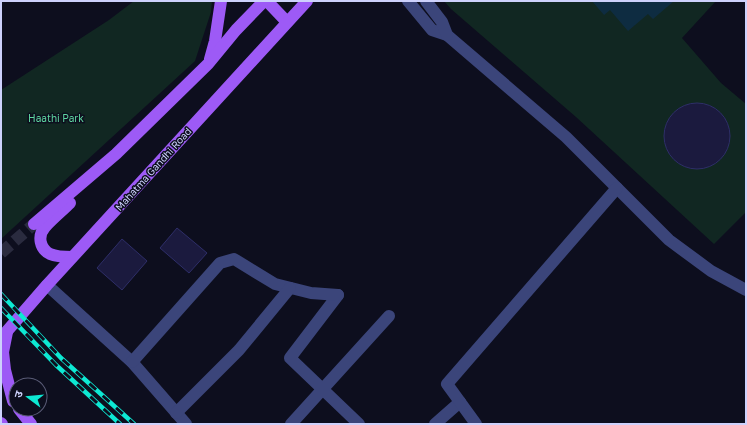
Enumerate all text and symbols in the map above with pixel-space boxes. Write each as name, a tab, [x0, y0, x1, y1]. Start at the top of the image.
park label: Haathi Park	[28, 112, 84, 124]
street label: Mahatma Gandhi Road	[112, 125, 194, 213]
north arrow	[8, 377, 48, 417]
text: उ	[11, 389, 25, 399]

